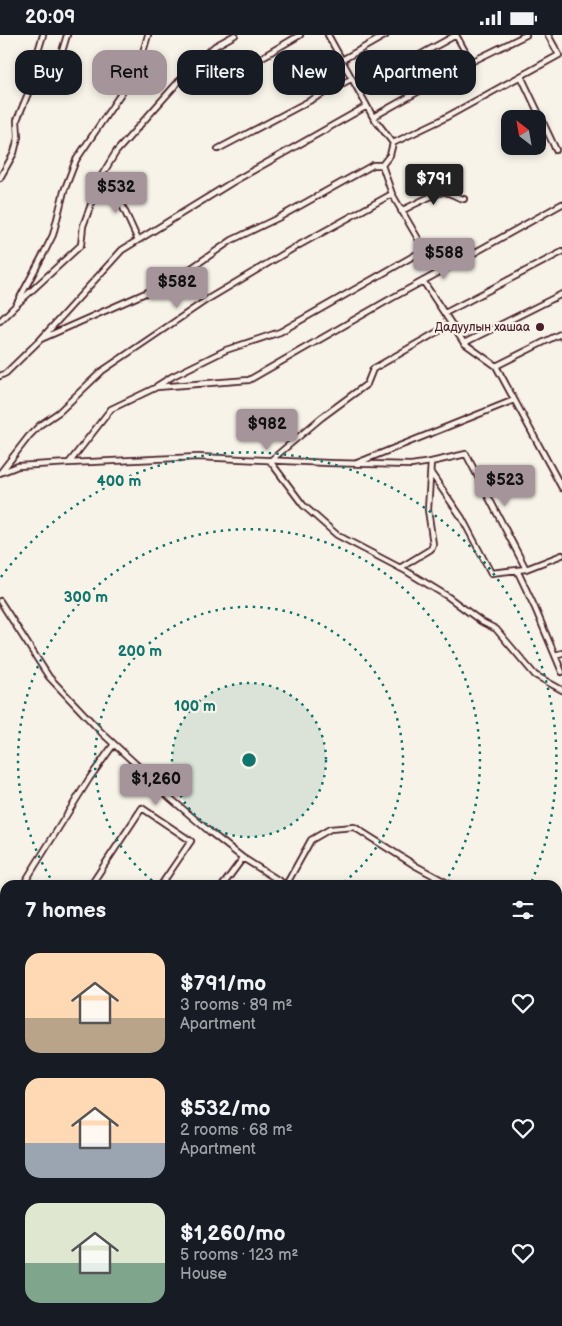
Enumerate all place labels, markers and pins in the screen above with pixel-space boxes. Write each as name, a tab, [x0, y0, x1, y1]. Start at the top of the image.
pin: $791	[404, 163, 464, 206]
pin: $532	[86, 171, 146, 214]
pin: $588	[414, 237, 474, 280]
pin: $582	[147, 267, 207, 309]
place label: Дадуулын хашаа	[435, 320, 530, 335]
marker: Дадуулын хашаа	[534, 321, 546, 333]
pin: $982	[237, 409, 297, 451]
pin: $523	[475, 465, 535, 507]
centre of rings	[240, 751, 258, 769]
pin: $1,260	[115, 763, 197, 806]

